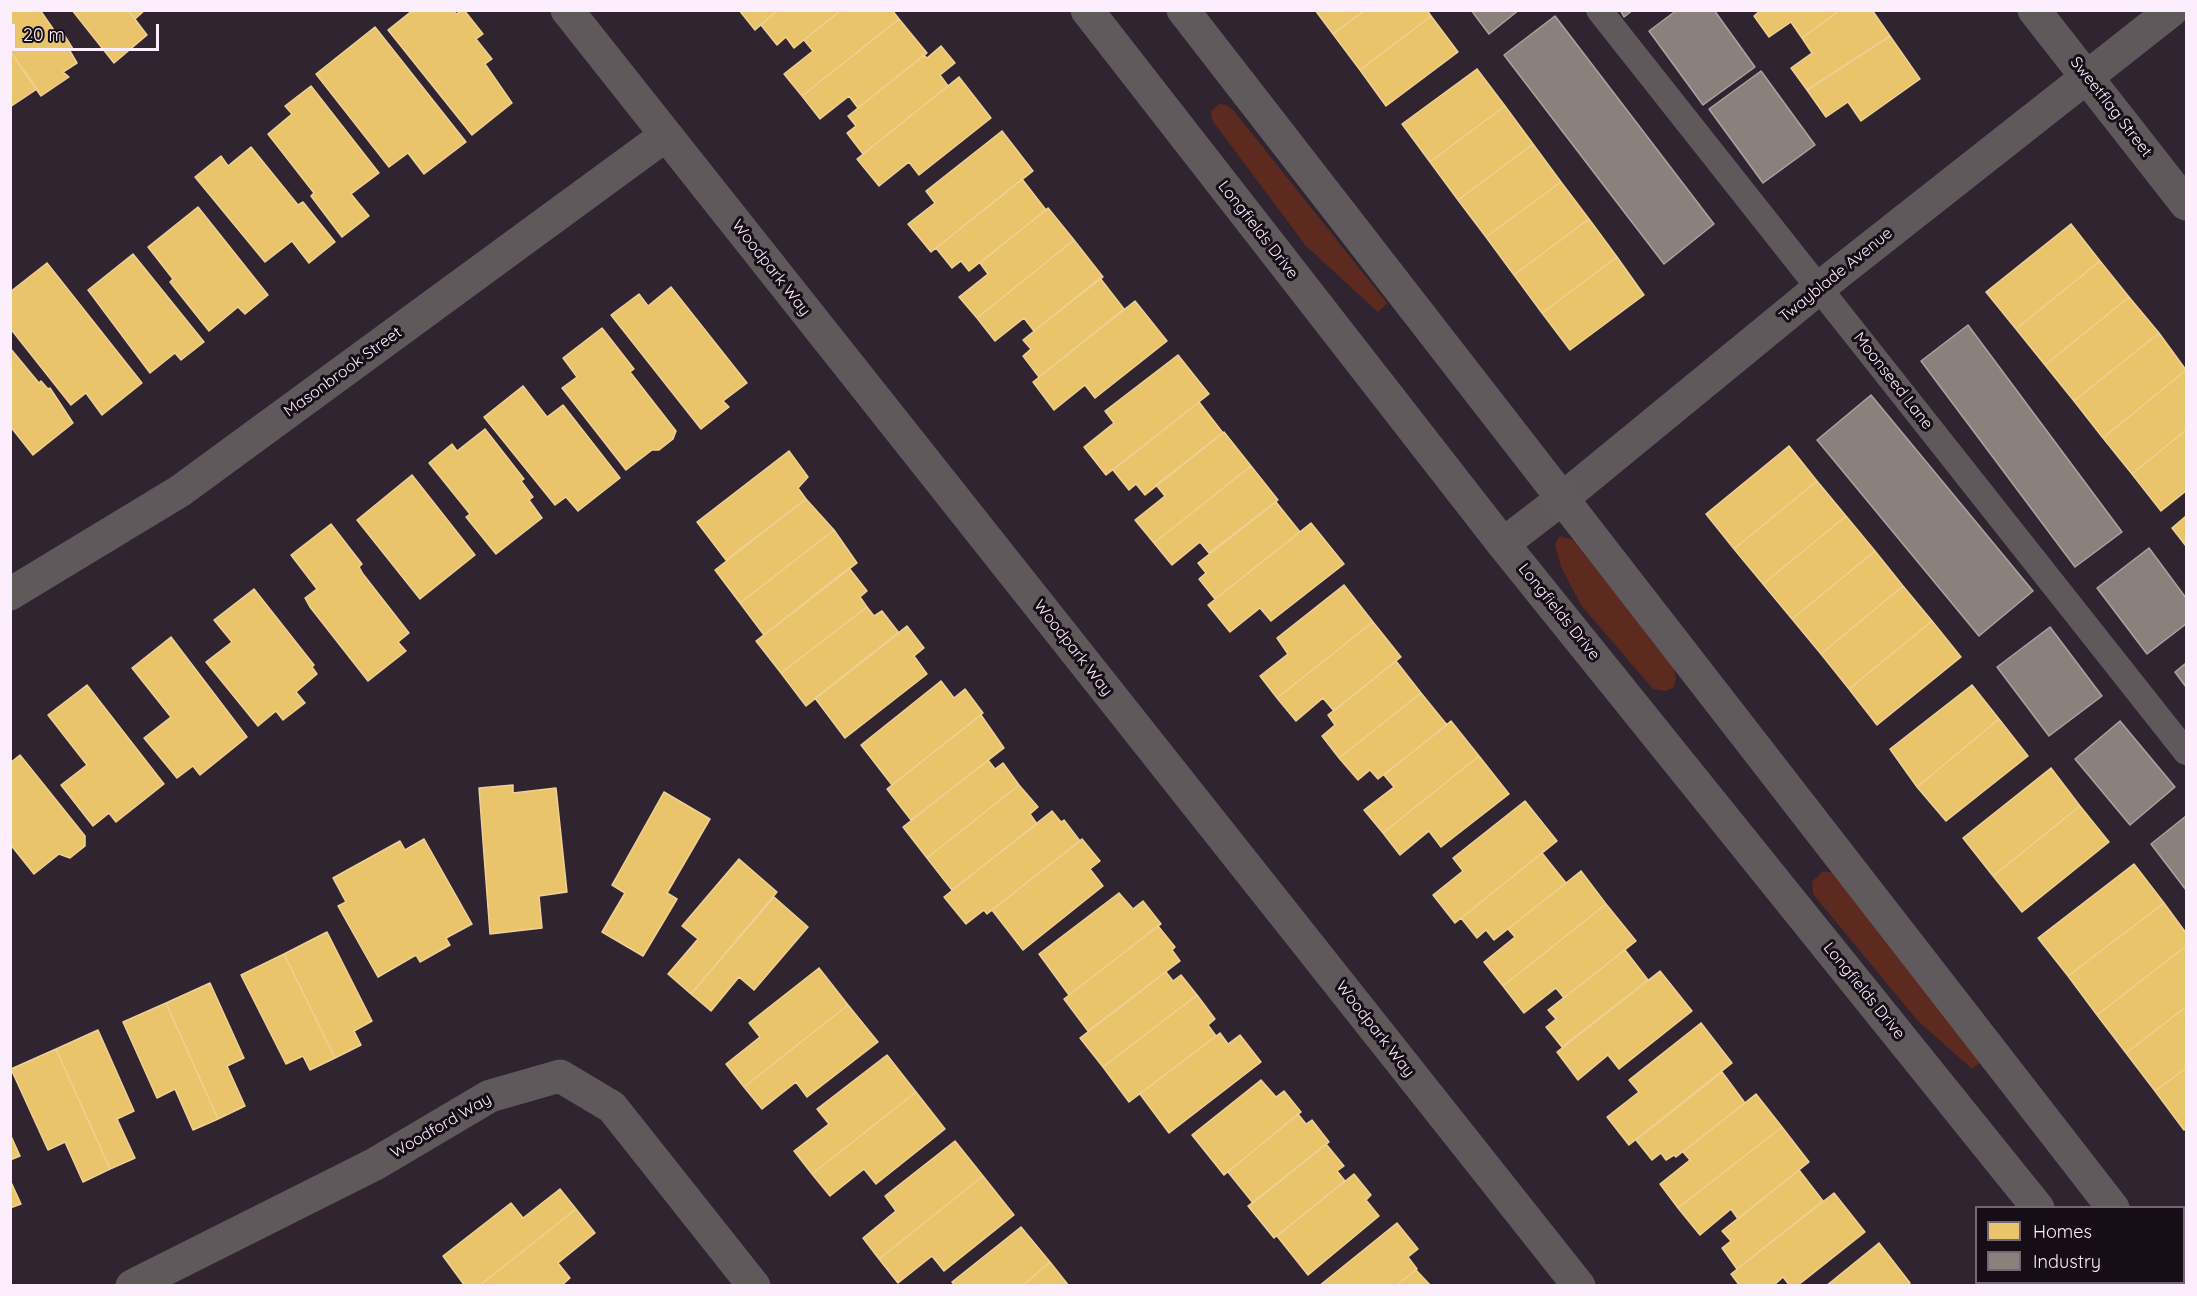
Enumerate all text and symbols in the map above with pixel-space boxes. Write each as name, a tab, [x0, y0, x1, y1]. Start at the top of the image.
scale bar	[15, 12, 162, 50]
text: 20 m	[23, 23, 65, 46]
street label: Sweetflag Street	[2066, 53, 2156, 161]
street label: Longfields Drive	[1214, 177, 1302, 283]
street label: Woodpark Way	[727, 216, 815, 320]
street label: Twayblade Avenue	[1776, 224, 1896, 326]
street label: Masonbrook Street	[280, 323, 406, 421]
street label: Moonseed Lane	[1849, 329, 1937, 433]
street label: Longfields Drive	[1514, 560, 1604, 664]
street label: Woodpark Way	[1029, 596, 1117, 700]
street label: Longfields Drive	[1819, 939, 1909, 1043]
street label: Woodpark Way	[1331, 977, 1419, 1081]
street label: Woodford Way	[387, 1089, 495, 1163]
legend	[1975, 1206, 2185, 1284]
text: Homes	[2033, 1220, 2092, 1243]
text: Industry	[2033, 1250, 2101, 1273]

